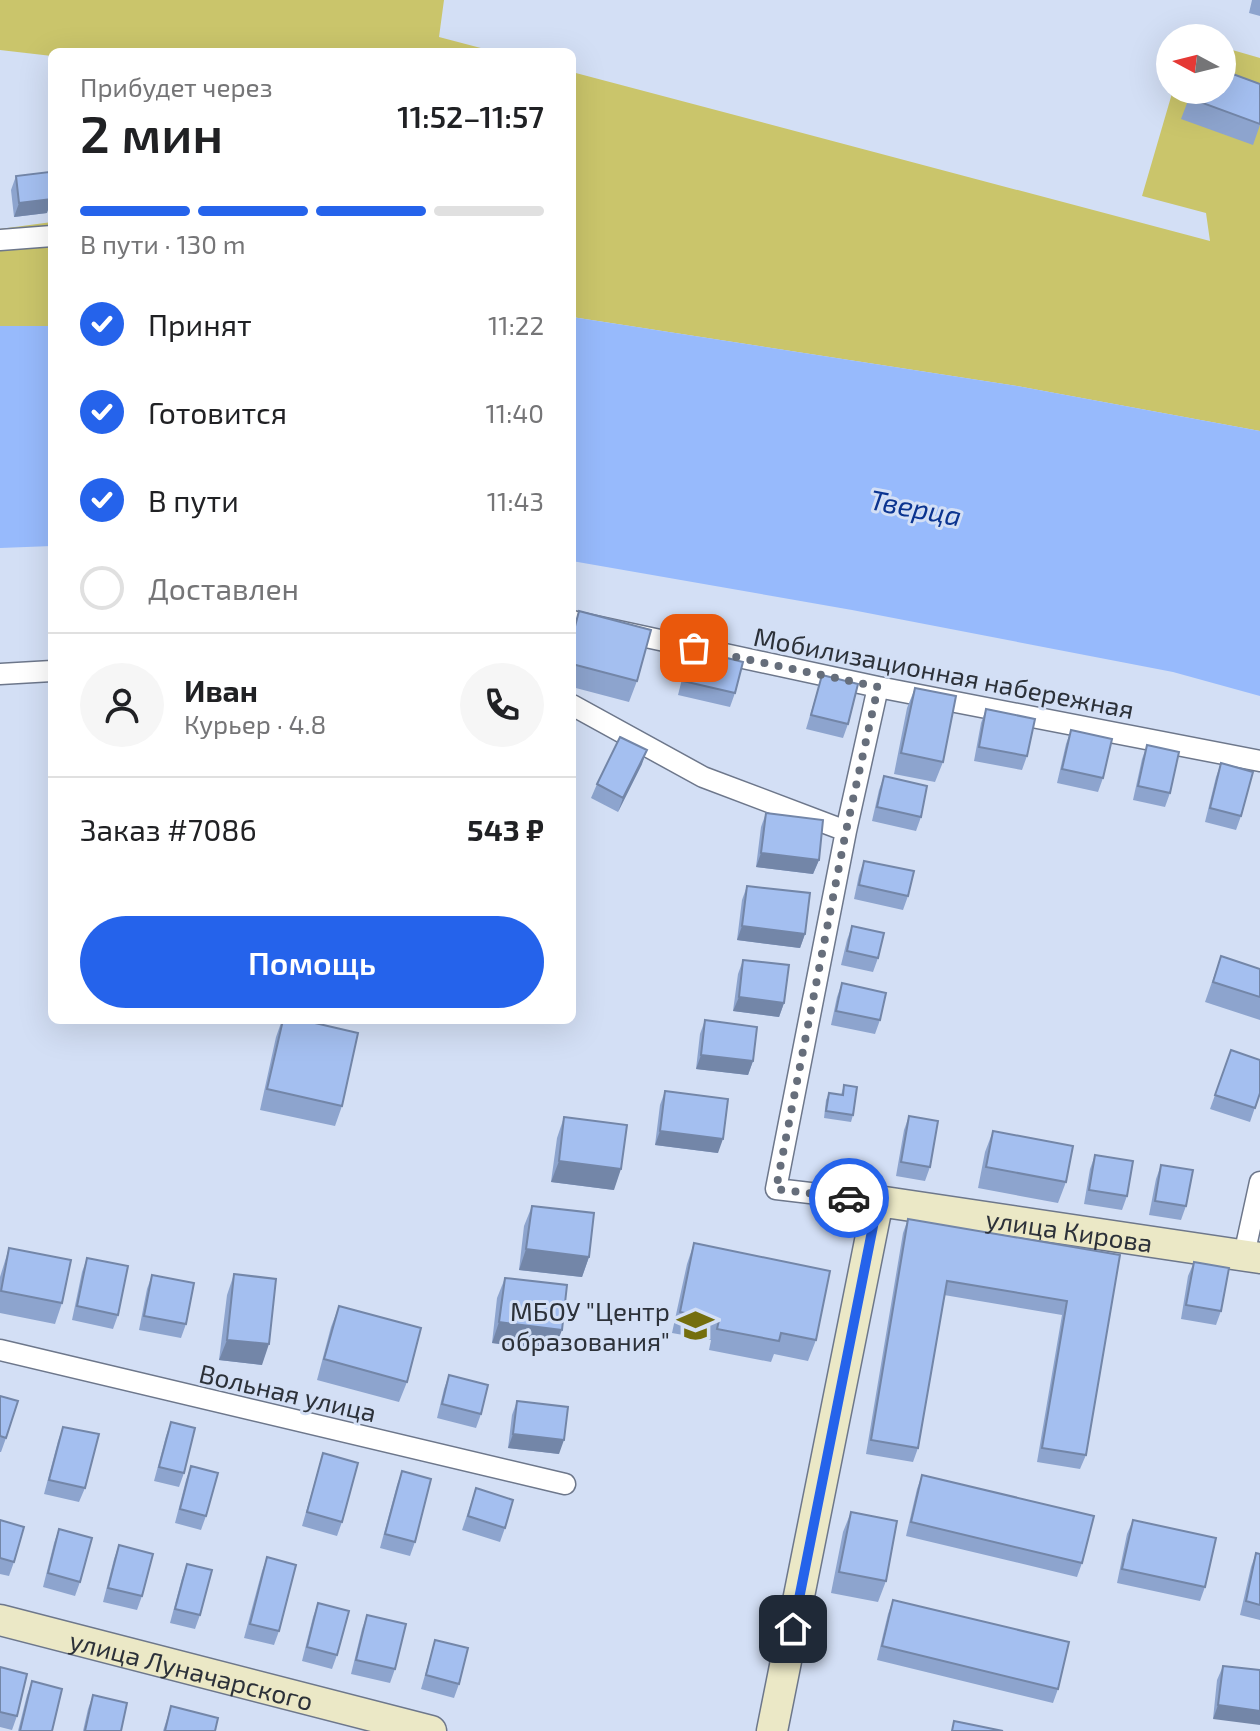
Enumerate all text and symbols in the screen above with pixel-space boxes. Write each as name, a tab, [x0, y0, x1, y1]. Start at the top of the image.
north arrow	[1156, 24, 1236, 104]
map controls	[1156, 24, 1236, 104]
text: Прибудет через	[80, 71, 273, 102]
text: 11:52–11:57	[397, 98, 544, 134]
text: 2 мин	[80, 101, 223, 163]
text: В пути · 130 m	[80, 228, 246, 259]
icon: check	[80, 302, 124, 346]
text: Принят	[148, 306, 252, 342]
text: 11:22	[488, 309, 544, 340]
icon: check	[80, 390, 124, 434]
text: Готовится	[148, 394, 287, 430]
text: 11:40	[485, 397, 544, 428]
icon: check	[80, 478, 124, 522]
water label: Тверца	[867, 481, 965, 533]
text: В пути	[148, 482, 239, 518]
text: 11:43	[487, 485, 544, 516]
text: Доставлен	[148, 570, 299, 606]
pin	[660, 614, 728, 682]
street label: Мобилизационная набережная	[751, 620, 1137, 724]
icon: bag	[672, 626, 716, 670]
button: person	[80, 663, 164, 747]
button: phone	[460, 663, 544, 747]
text: Иван	[184, 672, 258, 708]
text: Курьер · 4.8	[184, 708, 326, 739]
text: Заказ #7086	[80, 811, 257, 847]
text: 543 ₽	[467, 811, 544, 847]
button: Помощь	[80, 916, 544, 1008]
courier	[809, 1158, 889, 1238]
icon: car	[827, 1176, 871, 1220]
street label: улица Кирова	[984, 1202, 1155, 1257]
place label: МБОУ "Центр образования"	[501, 1295, 670, 1356]
school or university icon: МБОУ "Центр образования"	[677, 1306, 715, 1344]
street label: Вольная улица	[196, 1357, 380, 1428]
pin	[759, 1595, 827, 1663]
icon: home	[771, 1607, 815, 1651]
street label: улица Луначарского	[66, 1623, 317, 1716]

